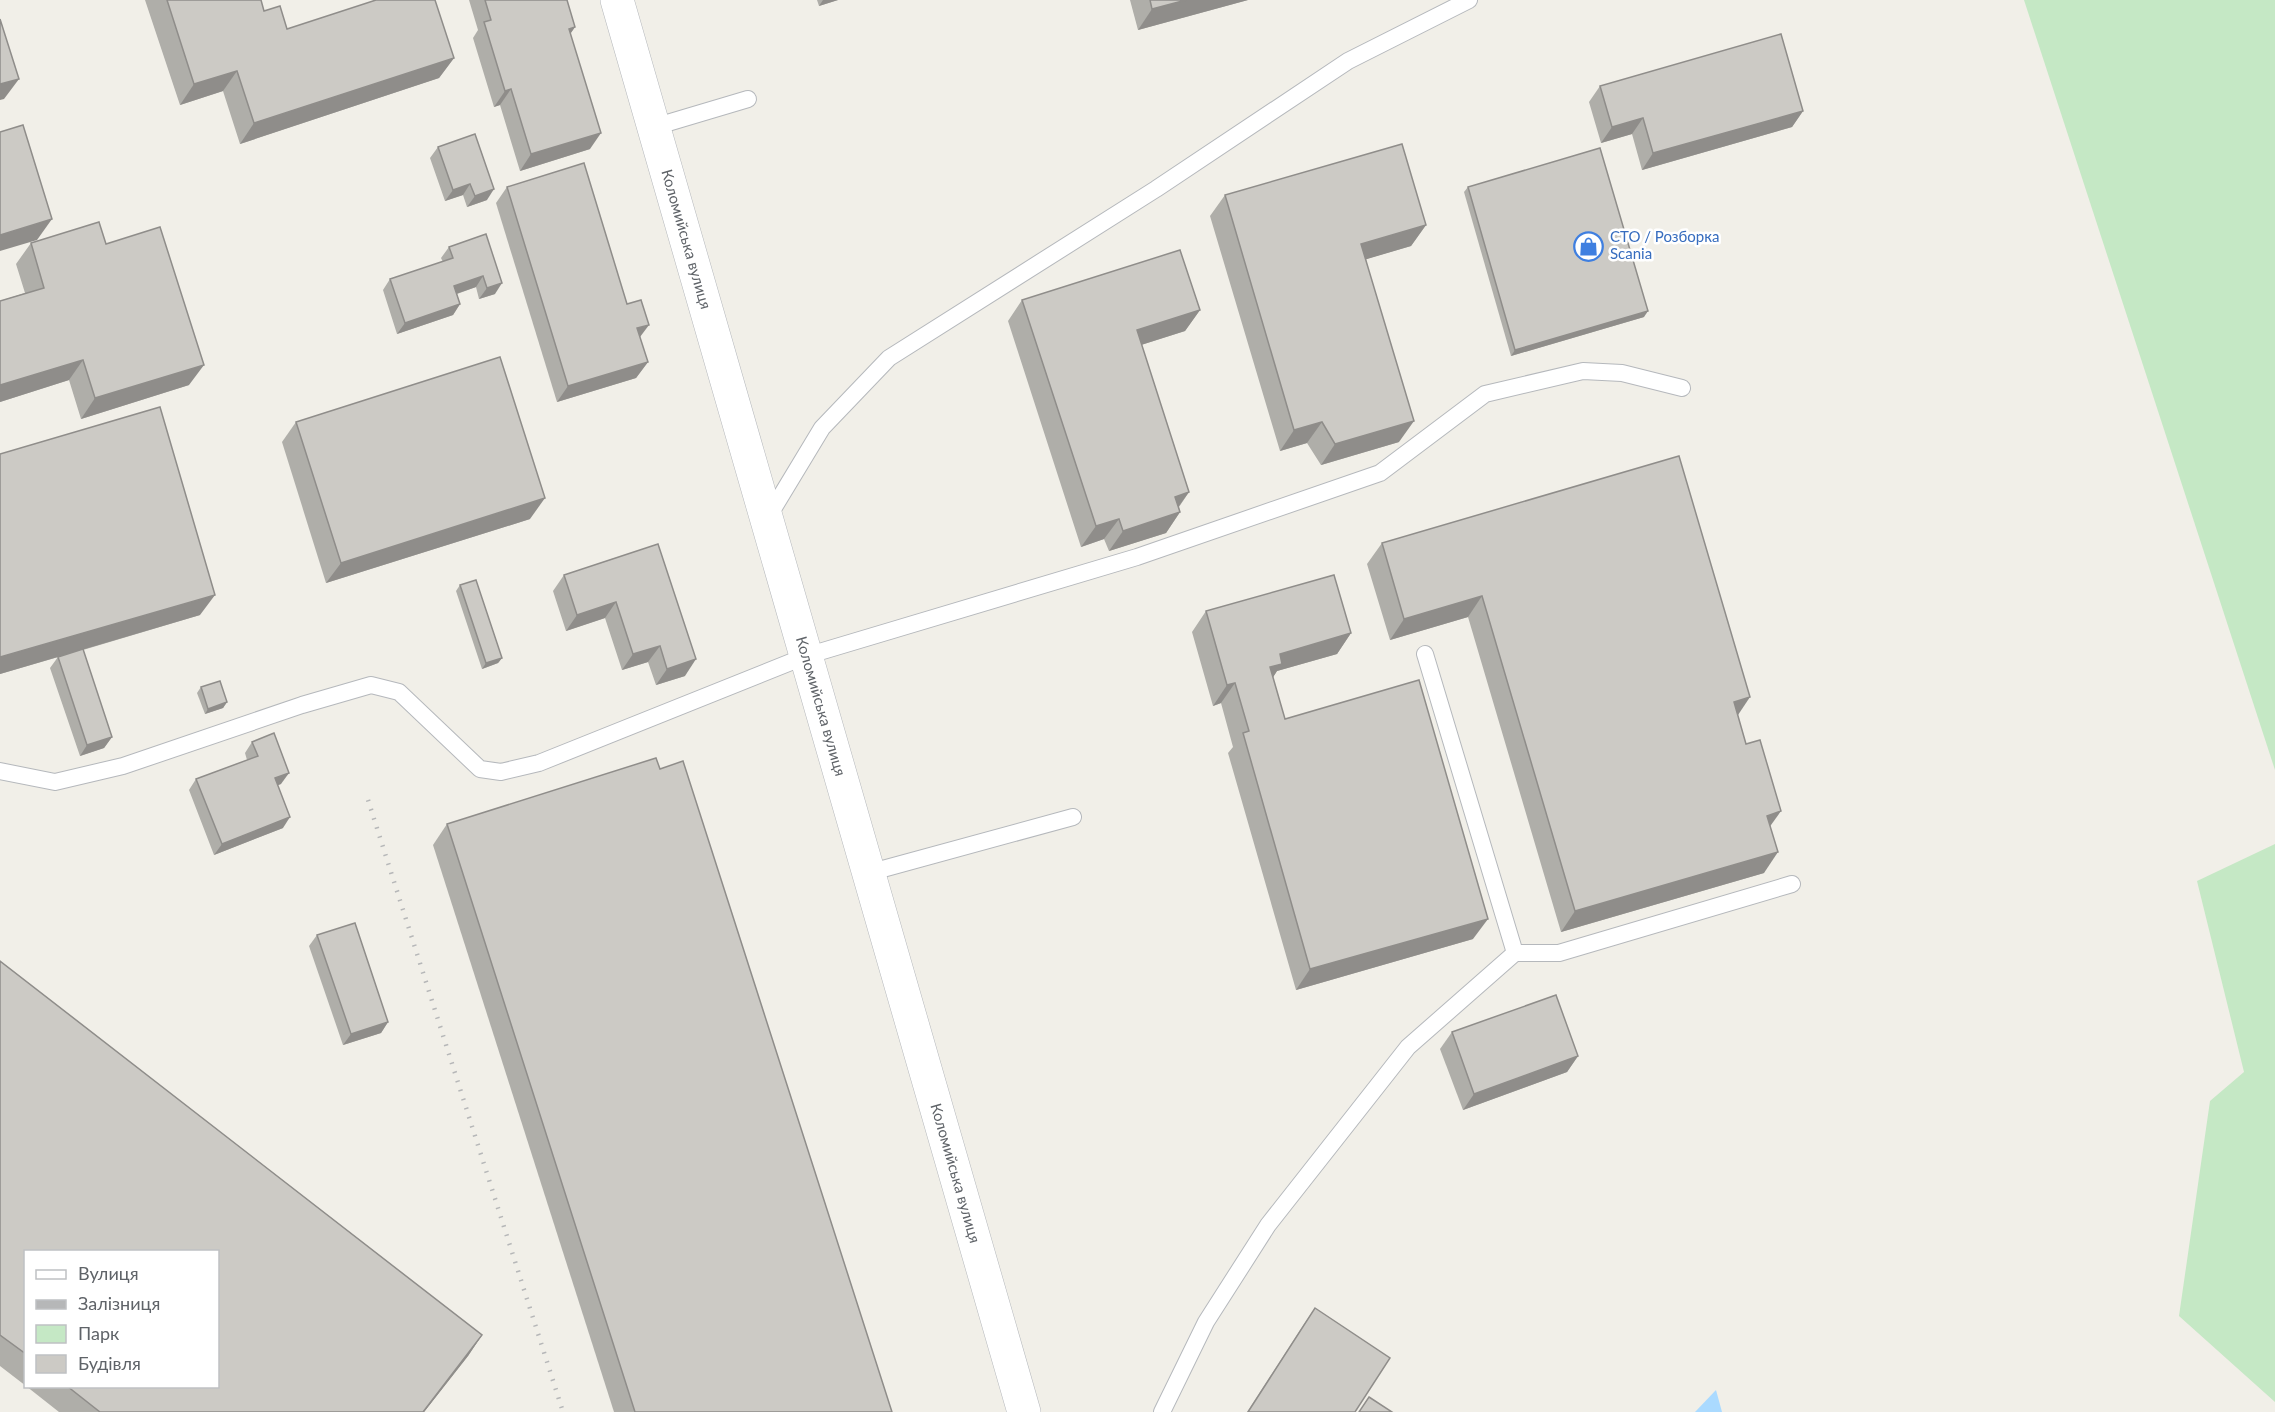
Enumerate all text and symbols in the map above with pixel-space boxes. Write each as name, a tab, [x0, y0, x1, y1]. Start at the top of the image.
street label: Коломийська вулиця	[658, 167, 716, 311]
place label: СТО / Розборка Scania	[1610, 227, 1719, 262]
shop icon: СТО / Розборка Scania	[1573, 230, 1605, 262]
street label: Коломийська вулиця	[793, 634, 850, 778]
street label: Коломийська вулиця	[927, 1101, 985, 1245]
legend	[24, 1250, 219, 1388]
text: Вулиця	[78, 1262, 139, 1284]
text: Залізниця	[78, 1292, 160, 1314]
text: Парк	[78, 1322, 120, 1344]
text: Будівля	[78, 1352, 141, 1374]

